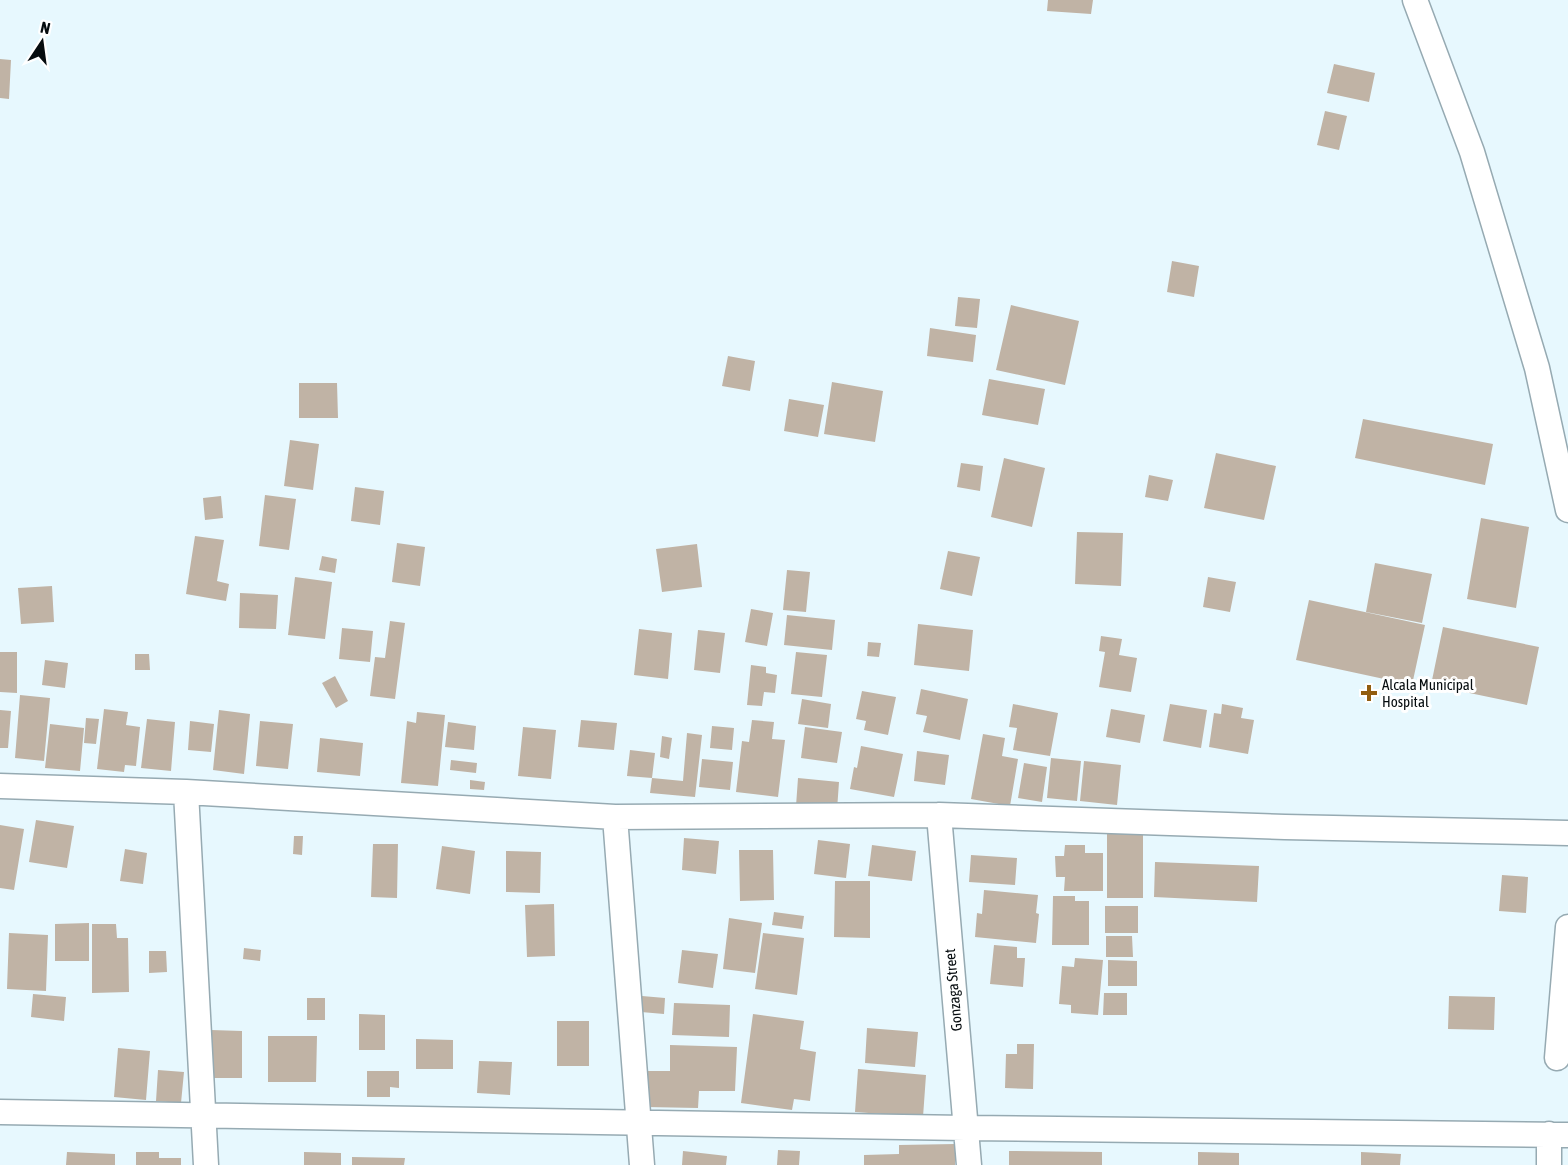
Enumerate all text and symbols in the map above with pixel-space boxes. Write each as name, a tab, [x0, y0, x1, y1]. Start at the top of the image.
north arrow	[12, 12, 72, 72]
text: N	[39, 18, 52, 37]
place label: Alcala Municipal Hospital	[1382, 676, 1474, 710]
marker: Alcala Municipal Hospital	[1360, 684, 1378, 702]
street label: Gonzaga Street	[941, 948, 965, 1032]

